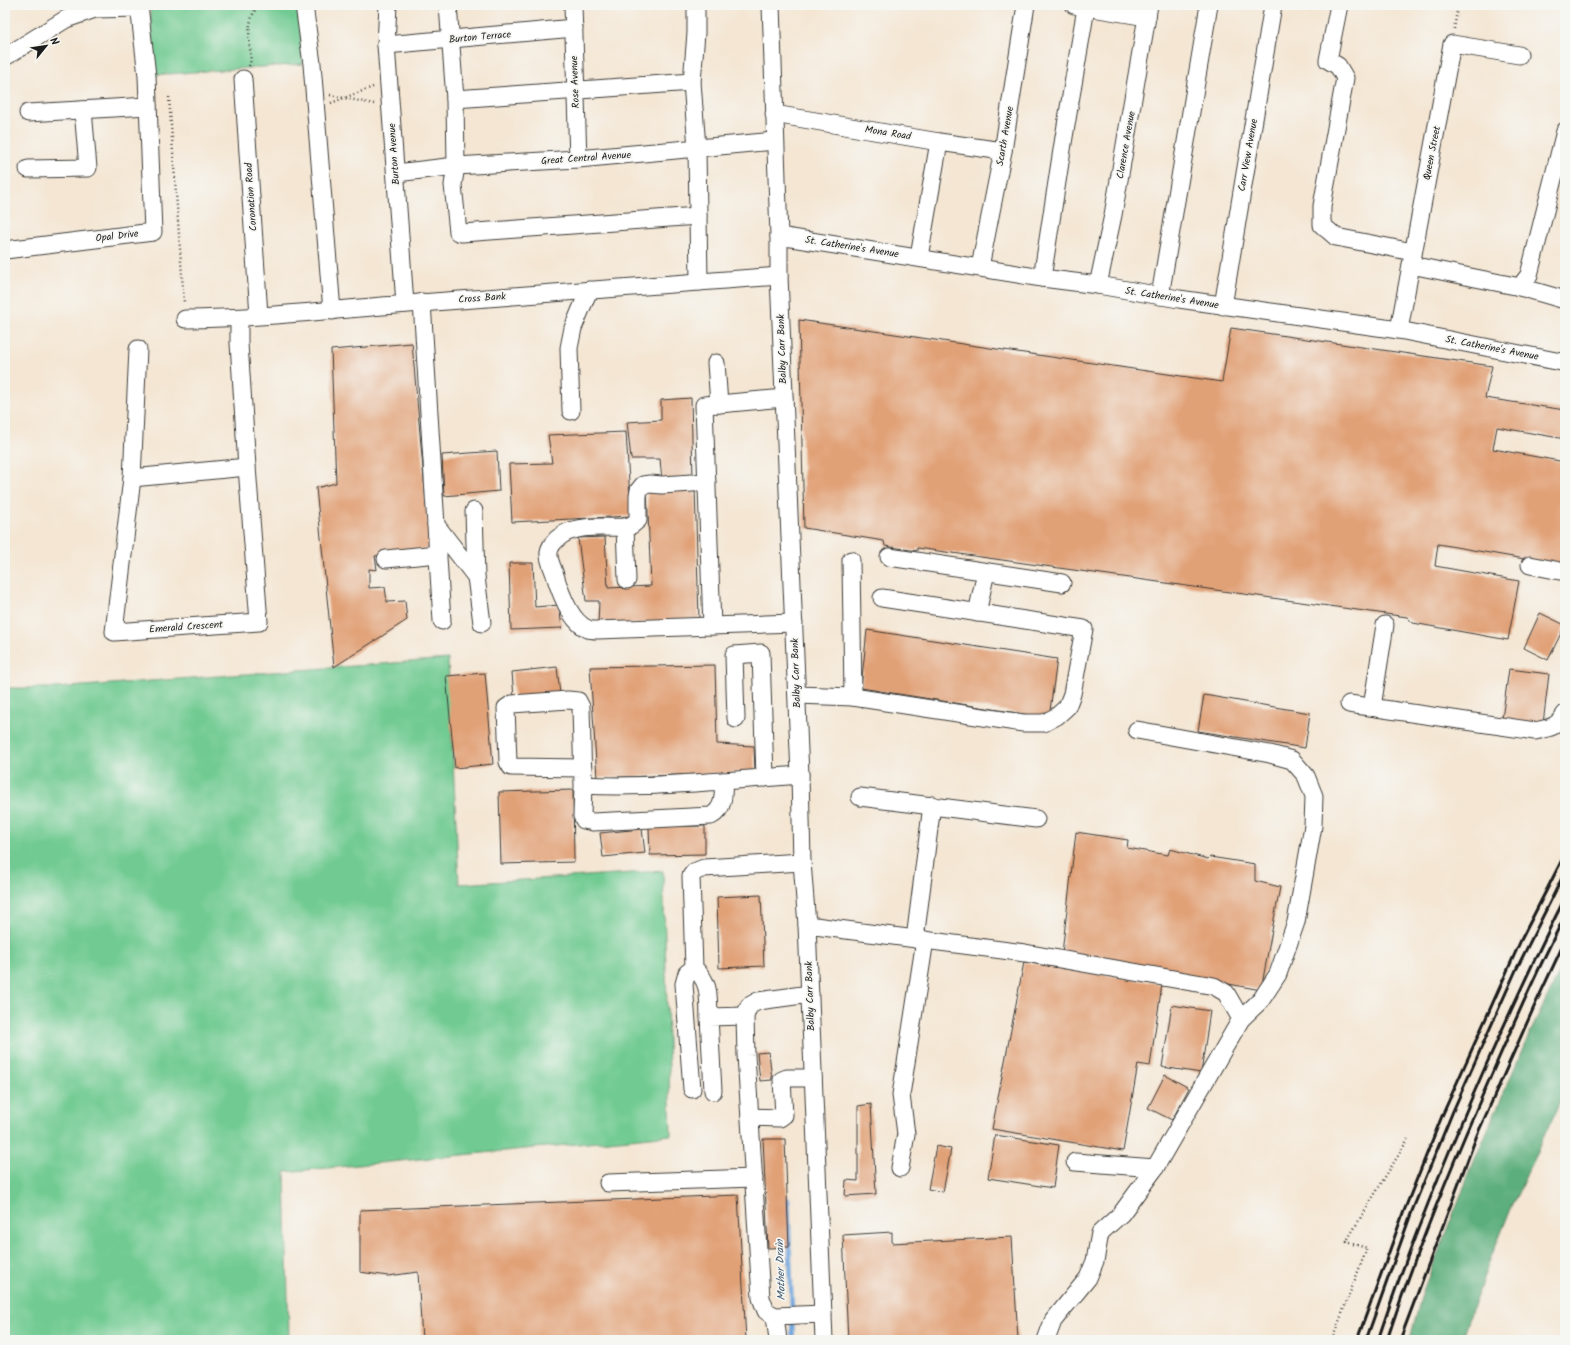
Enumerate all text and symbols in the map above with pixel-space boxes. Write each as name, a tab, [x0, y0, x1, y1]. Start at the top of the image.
north arrow	[26, 26, 66, 66]
street label: Burton Terrace	[448, 26, 512, 48]
text: N	[44, 34, 63, 49]
street label: Rose Avenue	[566, 55, 584, 109]
street label: Scarth Avenue	[992, 104, 1018, 167]
street label: Clarence Avenue	[1112, 109, 1140, 180]
street label: Carr View Avenue	[1234, 117, 1262, 193]
street label: Mona Road	[864, 121, 913, 145]
street label: Burton Avenue	[384, 122, 404, 185]
street label: Queen Street	[1419, 124, 1445, 181]
street label: Great Central Avenue	[541, 147, 632, 169]
street label: Coronation Road	[241, 161, 261, 232]
street label: Opal Drive	[95, 225, 140, 247]
street label: St. Catherine's Avenue	[804, 232, 900, 262]
street label: St. Catherine's Avenue	[1124, 283, 1220, 313]
street label: Cross Bank	[458, 288, 507, 308]
street label: Balby Carr Bank	[773, 314, 791, 384]
street label: St. Catherine's Avenue	[1444, 331, 1540, 365]
street label: Emerald Crescent	[149, 616, 224, 638]
street label: Balby Carr Bank	[787, 638, 805, 708]
street label: Balby Carr Bank	[801, 961, 819, 1031]
water label: Mother Drain	[771, 1238, 791, 1301]

